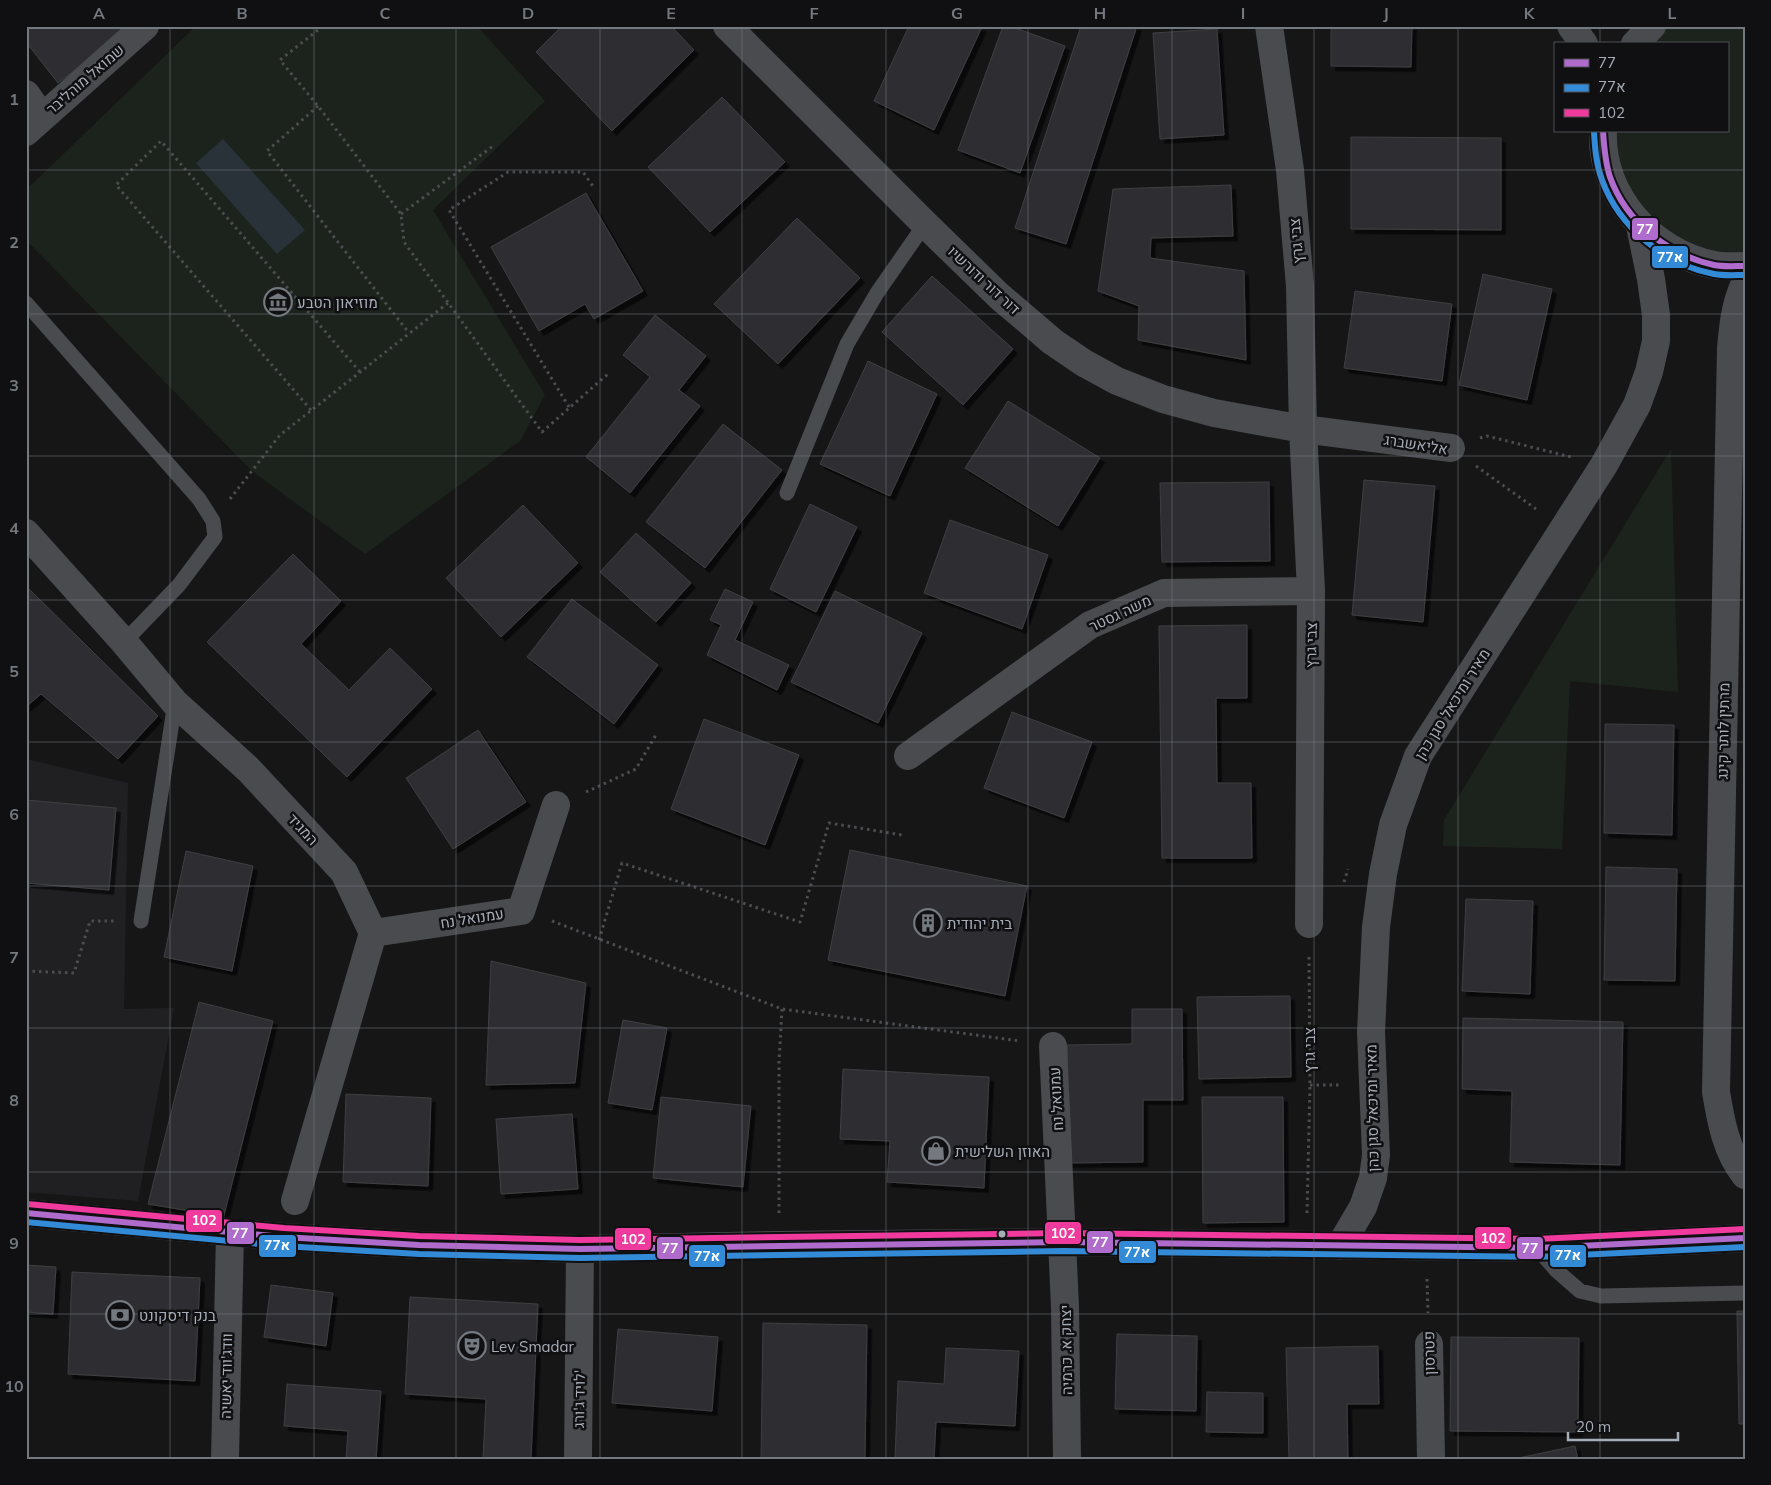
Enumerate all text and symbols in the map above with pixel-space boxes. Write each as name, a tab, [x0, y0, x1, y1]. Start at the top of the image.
text: A	[93, 3, 105, 23]
text: B	[236, 3, 248, 23]
text: C	[380, 3, 391, 23]
text: D	[522, 3, 534, 23]
text: E	[666, 3, 676, 23]
text: F	[809, 3, 819, 23]
text: G	[951, 3, 963, 23]
text: H	[1094, 3, 1106, 23]
text: I	[1241, 3, 1245, 23]
text: J	[1383, 3, 1389, 23]
text: K	[1524, 3, 1536, 23]
text: L	[1668, 3, 1677, 23]
street label: שמואל מוהליבר	[42, 40, 128, 118]
legend	[1554, 42, 1728, 132]
text: 77	[1598, 53, 1616, 72]
text: 77א	[1598, 77, 1626, 96]
text: 1	[9, 89, 19, 109]
text: 102	[1598, 103, 1625, 122]
street label: צבי גרץ	[1285, 217, 1307, 265]
line badge: 77	[1631, 217, 1659, 241]
text: 77	[1637, 220, 1653, 238]
text: 2	[9, 232, 19, 252]
street label: דור דור ודורשיו	[944, 242, 1024, 318]
line badge: 77א	[1651, 245, 1689, 269]
text: 77א	[1657, 248, 1683, 266]
museum icon: מוזיאון הטבע	[263, 287, 293, 317]
place label: מוזיאון הטבע	[297, 293, 378, 312]
text: 3	[9, 375, 19, 395]
street label: אליאשברג	[1383, 430, 1449, 458]
text: 4	[9, 518, 19, 538]
street label: משה גסטר	[1086, 590, 1154, 636]
street label: צבי גרץ	[1301, 622, 1321, 668]
street label: מאיר ומיכאל סגן כהן	[1410, 645, 1494, 763]
text: 5	[9, 661, 19, 681]
street label: מרתין לותר קינג	[1713, 682, 1733, 780]
text: 6	[9, 804, 19, 824]
street label: המגיד	[284, 809, 322, 849]
street label: עמנואל נח	[439, 904, 505, 932]
building icon: בית יהודית	[913, 908, 943, 938]
place label: בית יהודית	[947, 914, 1012, 933]
text: 7	[9, 947, 19, 967]
street label: צבי גרץ	[1300, 1027, 1319, 1073]
street label: מאיר ומיכאל סגן כהן	[1361, 1044, 1383, 1172]
street label: עמנואל נח	[1045, 1067, 1067, 1131]
text: 8	[9, 1090, 19, 1110]
shop icon: האוזן השלישית	[921, 1136, 951, 1166]
place label: האוזן השלישית	[955, 1142, 1050, 1161]
line badge: 102	[185, 1209, 223, 1233]
text: 102	[191, 1211, 217, 1229]
line badge: 77	[226, 1221, 255, 1245]
line badge: 102	[1044, 1221, 1082, 1245]
text: 77	[232, 1224, 248, 1242]
text: 102	[1050, 1224, 1076, 1242]
line badge: 102	[1474, 1226, 1512, 1250]
line badge: 102	[614, 1227, 652, 1251]
unlabelled marker	[997, 1229, 1007, 1239]
text: 102	[1480, 1229, 1506, 1247]
text: 102	[620, 1230, 646, 1248]
line badge: 77	[1086, 1230, 1114, 1254]
text: 9	[9, 1233, 19, 1253]
text: 77	[1092, 1233, 1108, 1251]
line badge: 77א	[258, 1234, 297, 1258]
text: 77א	[264, 1236, 290, 1254]
line badge: 77	[656, 1236, 684, 1260]
line badge: 77	[1516, 1236, 1544, 1260]
text: 77	[662, 1239, 678, 1257]
text: 77	[1522, 1239, 1538, 1257]
line badge: 77א	[1118, 1240, 1157, 1264]
text: 77א	[1124, 1243, 1150, 1261]
line badge: 77א	[688, 1244, 726, 1268]
line badge: 77א	[1549, 1244, 1587, 1268]
text: 77א	[1555, 1246, 1581, 1264]
text: 77א	[694, 1247, 720, 1265]
bank icon: בנק דיסקונט	[105, 1300, 135, 1330]
street label: יצחק א. כרמיה	[1056, 1305, 1076, 1395]
place label: בנק דיסקונט	[139, 1306, 216, 1325]
theatre icon: Lev Smadar	[457, 1331, 487, 1361]
street label: פטרסון	[1419, 1331, 1439, 1375]
street label: וודג'ווד יאשיה	[216, 1333, 236, 1419]
place label: Lev Smadar	[491, 1337, 575, 1356]
street label: לויד ג'ורג'	[569, 1370, 589, 1428]
text: 10	[4, 1376, 24, 1396]
scale bar	[1568, 1410, 1678, 1442]
text: 20 m	[1576, 1417, 1611, 1436]

